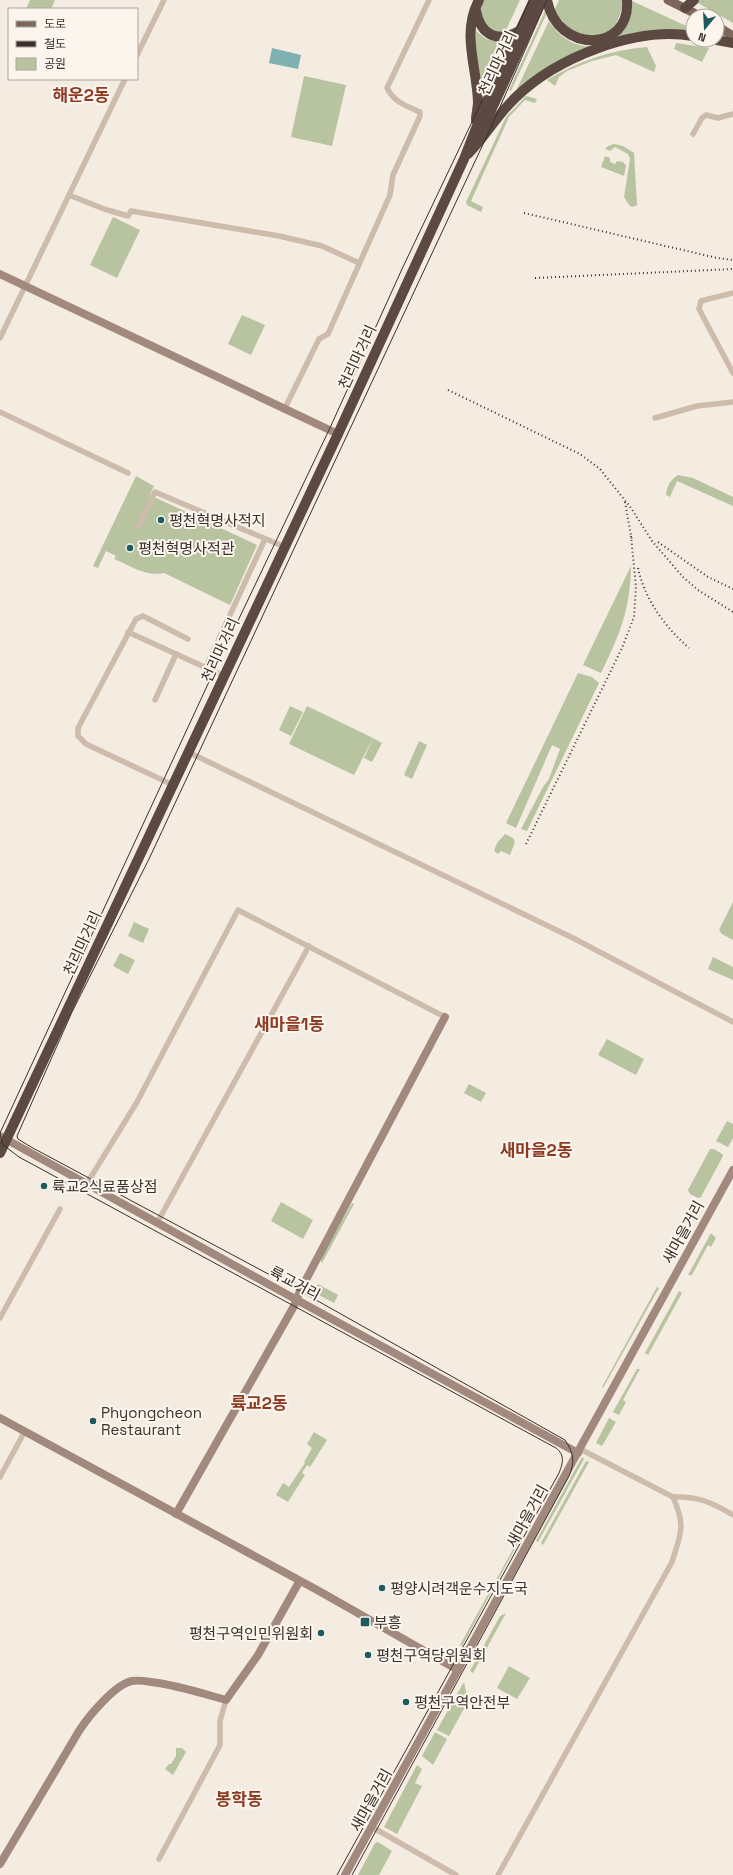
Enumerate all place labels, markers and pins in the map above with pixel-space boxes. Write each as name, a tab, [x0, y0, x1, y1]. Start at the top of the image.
place label: 평천혁명사적지	[169, 511, 266, 530]
marker: 평천혁명사적지	[156, 515, 166, 525]
place label: 평천혁명사적관	[138, 539, 235, 558]
marker: 평천혁명사적관	[125, 543, 135, 553]
place label: 륙교2식료품상점	[52, 1177, 158, 1196]
marker: 륙교2식료품상점	[39, 1181, 49, 1191]
place label: Phyongcheon Restaurant	[101, 1403, 202, 1439]
marker: Phyongcheon Restaurant	[88, 1416, 98, 1426]
place label: 평양시려객운수지도국	[390, 1579, 528, 1598]
marker: 평양시려객운수지도국	[377, 1583, 387, 1593]
place label: 부흥	[374, 1613, 402, 1632]
marker: 부흥	[359, 1616, 371, 1628]
place label: 평천구역인민위원회	[189, 1624, 313, 1643]
marker: 평천구역인민위원회	[316, 1628, 326, 1638]
place label: 평천구역당위원회	[376, 1646, 486, 1665]
marker: 평천구역당위원회	[363, 1650, 373, 1660]
place label: 평천구역안전부	[414, 1693, 511, 1712]
marker: 평천구역안전부	[401, 1697, 411, 1707]

